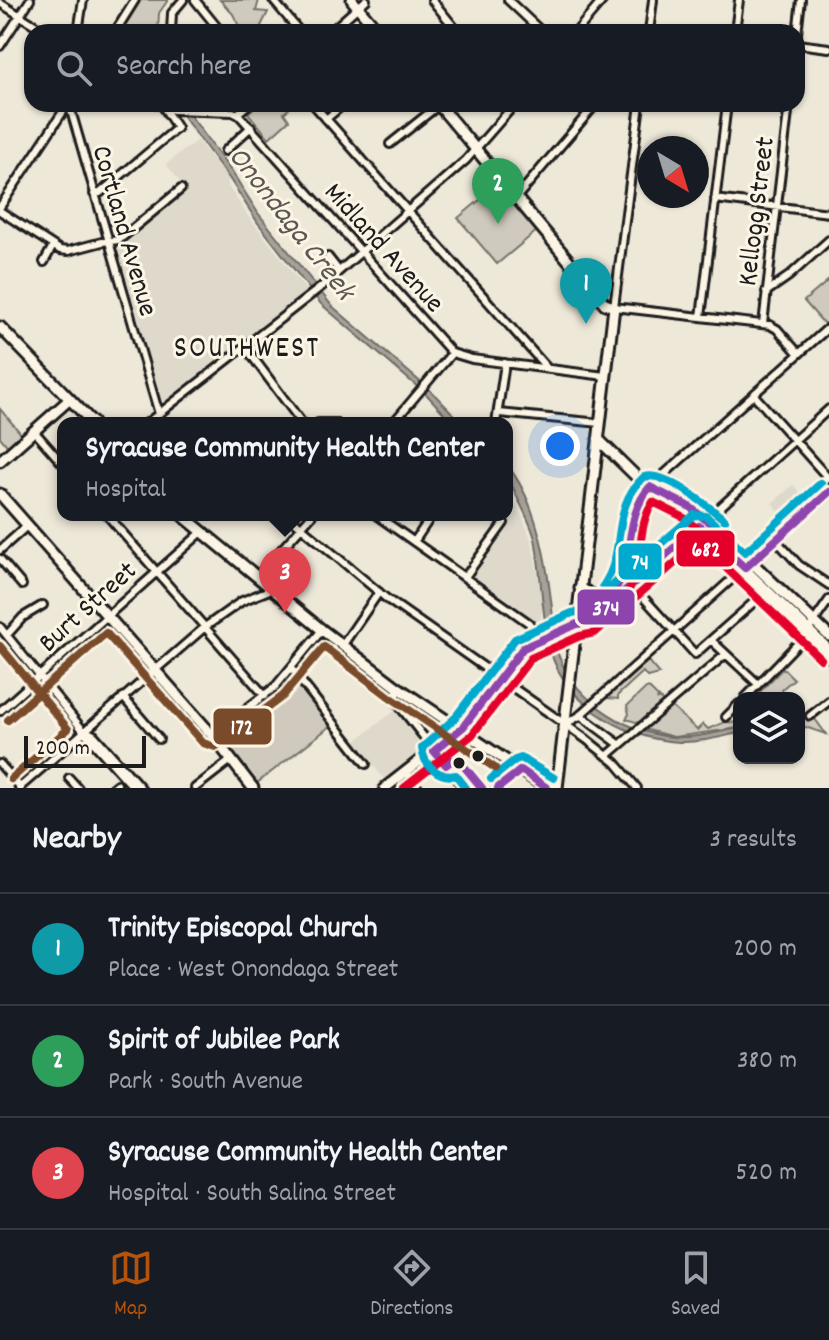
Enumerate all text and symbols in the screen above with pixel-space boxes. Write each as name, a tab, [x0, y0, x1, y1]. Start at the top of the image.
search box	[24, 24, 805, 112]
icon: search	[52, 46, 96, 90]
text: Search here	[116, 47, 252, 90]
street label: Kellogg Street	[730, 135, 788, 289]
north arrow	[637, 136, 709, 208]
water label: Onondaga Creek	[216, 139, 365, 313]
street label: Cortland Avenue	[79, 141, 166, 321]
pin: 2	[472, 158, 524, 224]
street label: Midland Avenue	[313, 175, 452, 324]
pin: 1	[560, 258, 612, 324]
district label: SOUTHWEST	[174, 329, 320, 372]
popup	[57, 417, 513, 521]
your location	[540, 426, 580, 466]
text: Syracuse Community Health Center	[86, 429, 484, 472]
text: Hospital	[86, 472, 166, 509]
line badge: 682	[675, 529, 736, 568]
text: 682	[691, 536, 721, 567]
line badge: 74	[617, 542, 663, 581]
pin: 3	[259, 547, 311, 613]
text: 74	[631, 549, 649, 580]
street label: Burt Street	[31, 554, 148, 664]
line badge: 374	[576, 588, 636, 626]
text: 374	[592, 595, 620, 626]
map controls	[733, 692, 805, 764]
button: layers	[733, 692, 805, 764]
line badge: 172	[212, 707, 273, 746]
text: 172	[231, 714, 253, 745]
scale bar	[24, 732, 146, 768]
text: 200 m	[36, 734, 90, 765]
unlabelled marker	[470, 748, 486, 764]
unlabelled marker	[451, 755, 467, 771]
text: Nearby	[32, 816, 121, 865]
text: 3 results	[710, 822, 797, 859]
text: Trinity Episcopal Church	[108, 909, 377, 952]
text: 1	[55, 931, 61, 968]
text: 200 m	[733, 931, 797, 968]
text: Place · West Onondaga Street	[108, 952, 398, 989]
text: Spirit of Jubilee Park	[108, 1021, 340, 1064]
text: 2	[52, 1043, 64, 1080]
text: 380 m	[737, 1043, 797, 1080]
text: Park · South Avenue	[108, 1064, 303, 1101]
text: Syracuse Community Health Center	[108, 1133, 507, 1176]
text: 3	[52, 1155, 64, 1192]
text: 520 m	[736, 1155, 797, 1192]
text: Hospital · South Salina Street	[108, 1176, 396, 1213]
tab: Map	[109, 1246, 153, 1325]
tab: Directions	[370, 1246, 454, 1325]
tab: Saved	[671, 1246, 720, 1325]

